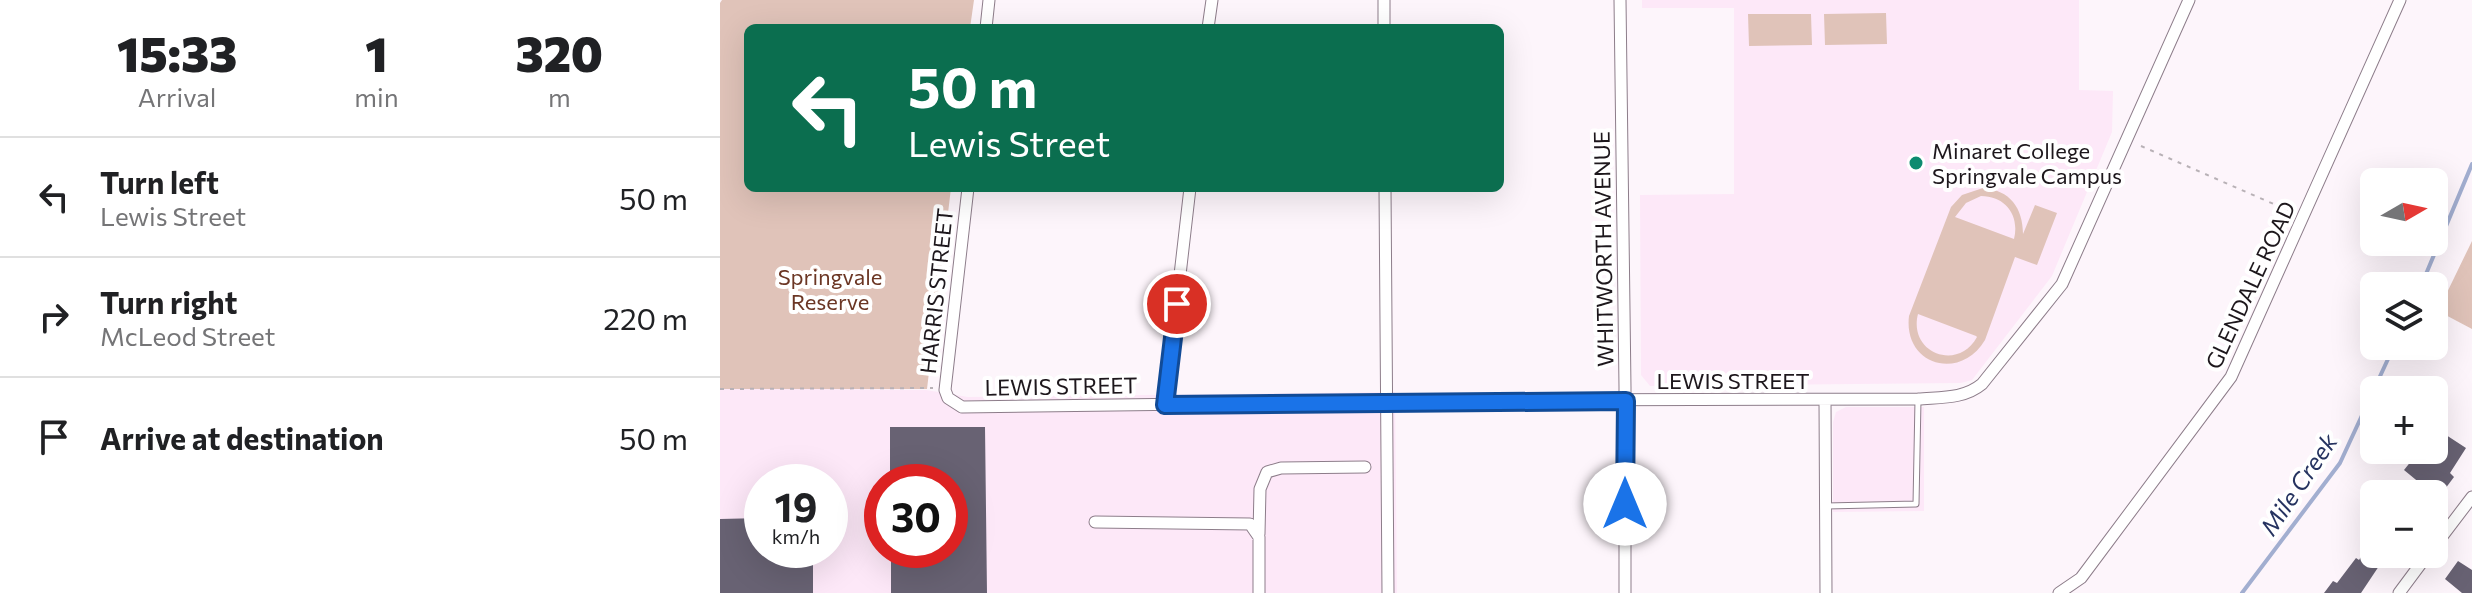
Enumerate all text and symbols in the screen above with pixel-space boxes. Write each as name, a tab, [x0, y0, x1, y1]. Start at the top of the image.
text: 15:33	[117, 23, 237, 82]
text: 1	[365, 23, 388, 82]
text: 320	[516, 23, 603, 82]
text: 50 m	[908, 51, 1037, 120]
icon: left	[776, 56, 880, 160]
text: Arrival	[138, 81, 216, 112]
text: min	[354, 81, 399, 112]
text: m	[548, 81, 571, 112]
text: Lewis Street	[908, 120, 1110, 164]
street label: WHITWORTH AVENUE	[1587, 131, 1619, 367]
place label: Minaret College Springvale Campus	[1932, 137, 2122, 189]
marker: Minaret College Springvale Campus	[1907, 154, 1925, 172]
text: Turn left	[100, 163, 219, 200]
north arrow	[2360, 168, 2448, 256]
map controls	[2360, 168, 2448, 568]
icon: left	[32, 175, 76, 219]
text: 50 m	[619, 179, 688, 216]
street label: GLENDALE ROAD	[2199, 197, 2301, 373]
text: Lewis Street	[100, 200, 246, 231]
street label: HARRIS STREET	[914, 207, 958, 375]
park label: Springvale Reserve	[778, 263, 882, 315]
pin	[1143, 270, 1211, 338]
button: layers	[2360, 272, 2448, 360]
icon: arrive	[1155, 282, 1199, 326]
text: Turn right	[100, 283, 237, 320]
icon: right	[32, 295, 76, 339]
text: 220 m	[603, 299, 688, 336]
text: McLeod Street	[100, 320, 275, 351]
street label: LEWIS STREET	[1656, 367, 1810, 394]
street label: LEWIS STREET	[984, 371, 1138, 401]
button: +	[2360, 376, 2448, 464]
icon: arrive	[32, 415, 76, 459]
text: Arrive at destination	[100, 419, 384, 456]
text: 50 m	[619, 419, 688, 456]
water label: Mile Creek	[2253, 427, 2343, 540]
position arrow	[1583, 462, 1667, 546]
speed limit sign: 30	[864, 464, 968, 568]
button: −	[2360, 480, 2448, 568]
text: 19	[775, 481, 817, 530]
text: km/h	[772, 524, 820, 548]

